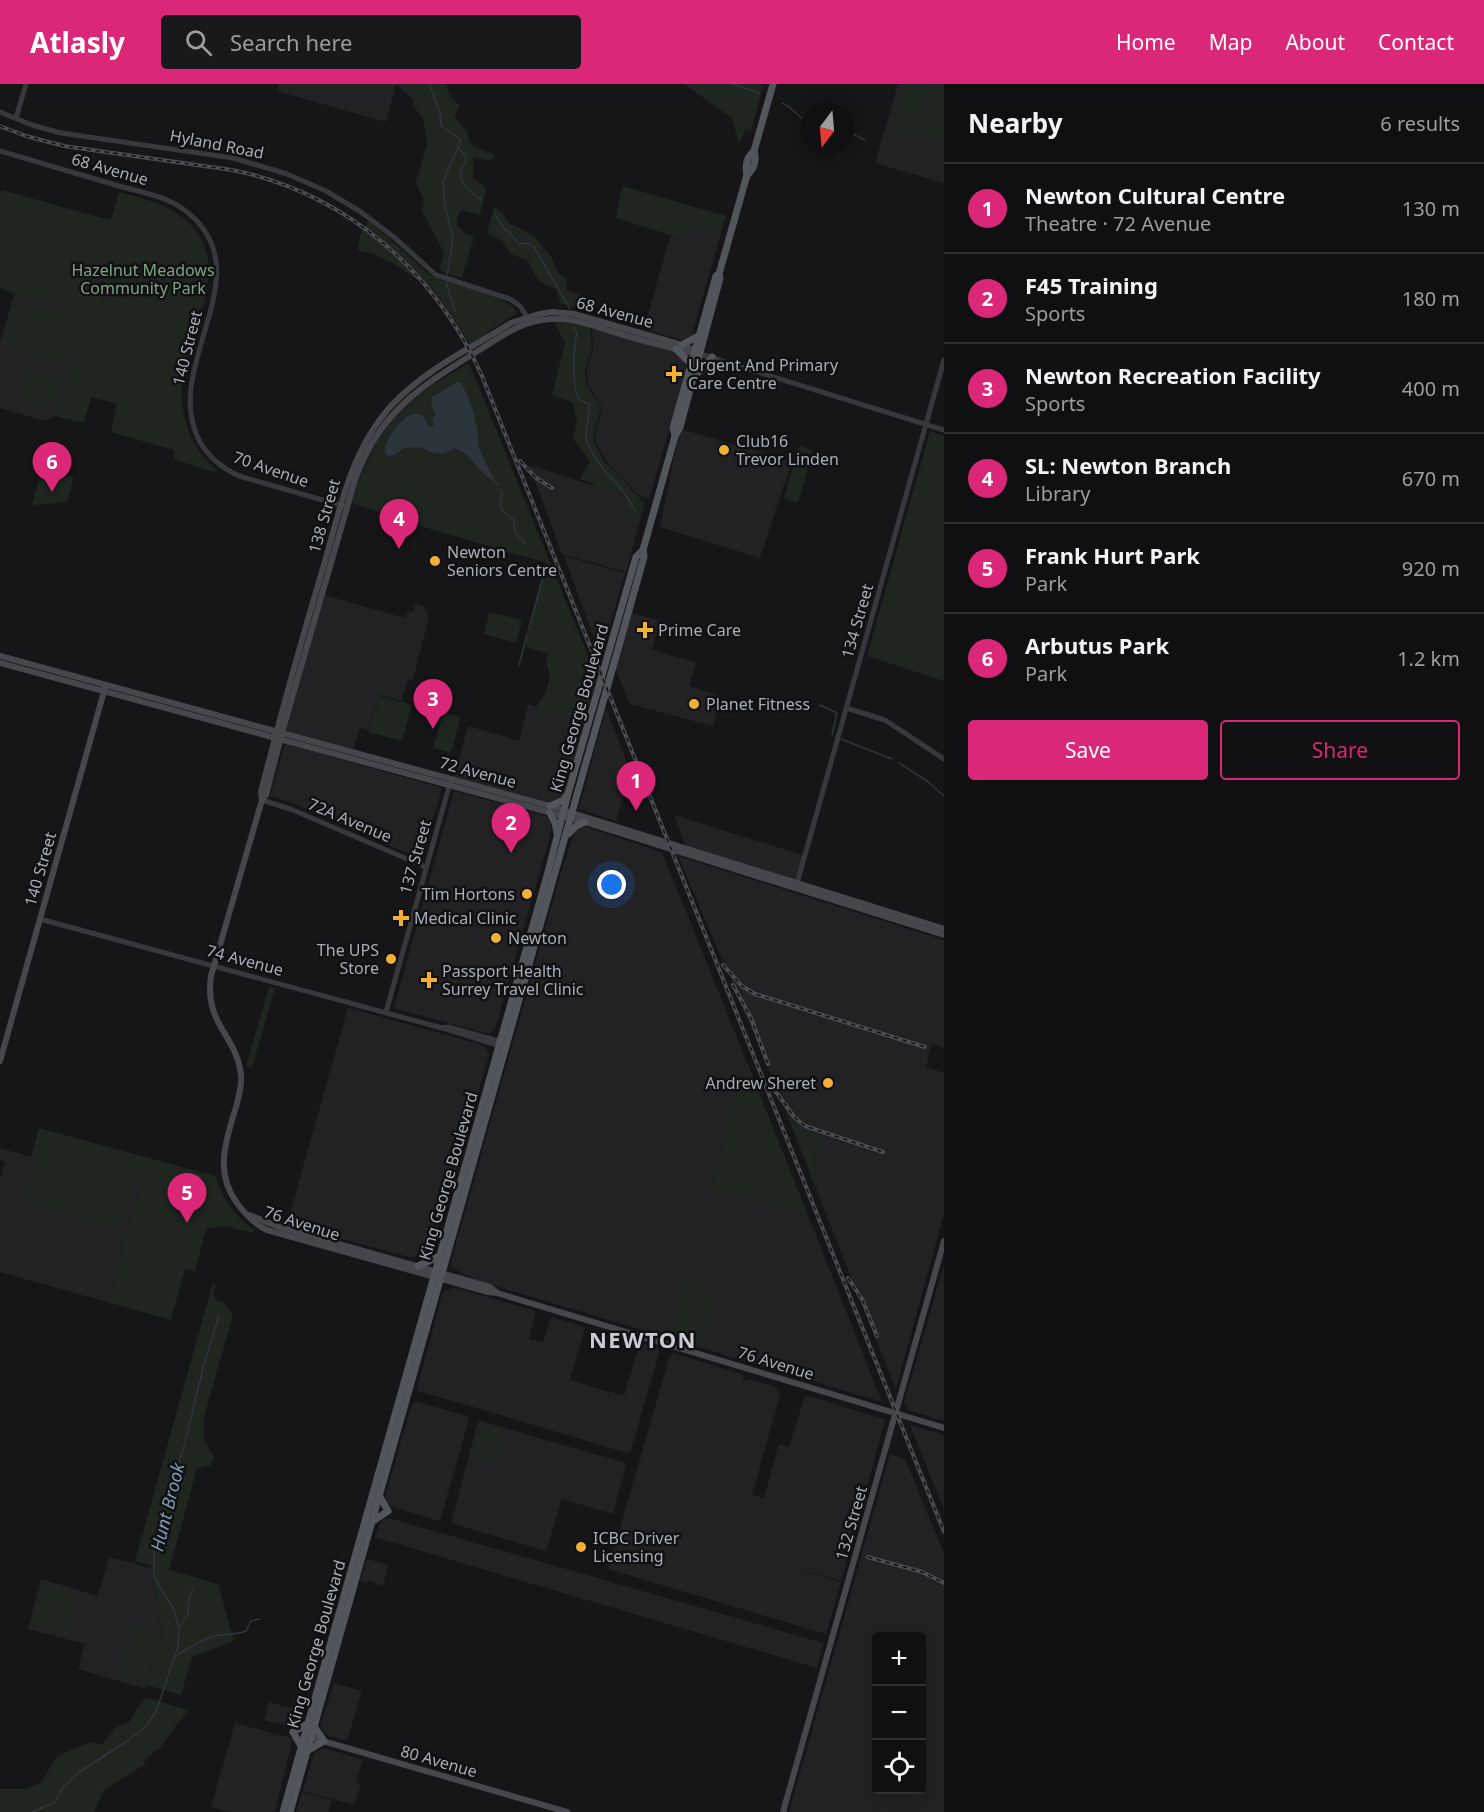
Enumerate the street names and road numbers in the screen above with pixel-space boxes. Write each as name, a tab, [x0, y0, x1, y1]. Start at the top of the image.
street label: Hyland Road	[168, 124, 266, 164]
street label: 68 Avenue	[69, 148, 151, 190]
street label: 68 Avenue	[574, 291, 656, 333]
street label: 140 Street	[167, 308, 207, 388]
street label: 70 Avenue	[230, 446, 312, 492]
street label: 138 Street	[303, 476, 345, 556]
street label: 134 Street	[836, 581, 878, 661]
street label: King George Boulevard	[544, 621, 614, 795]
street label: 72 Avenue	[437, 751, 519, 793]
street label: 72A Avenue	[305, 793, 395, 847]
street label: 137 Street	[394, 817, 436, 897]
street label: 140 Street	[19, 829, 61, 909]
street label: 74 Avenue	[204, 939, 286, 981]
street label: King George Boulevard	[413, 1089, 483, 1263]
street label: 76 Avenue	[261, 1200, 343, 1246]
street label: 76 Avenue	[735, 1341, 817, 1385]
street label: 132 Street	[830, 1483, 872, 1563]
street label: King George Boulevard	[281, 1557, 351, 1731]
street label: 80 Avenue	[398, 1740, 480, 1782]

